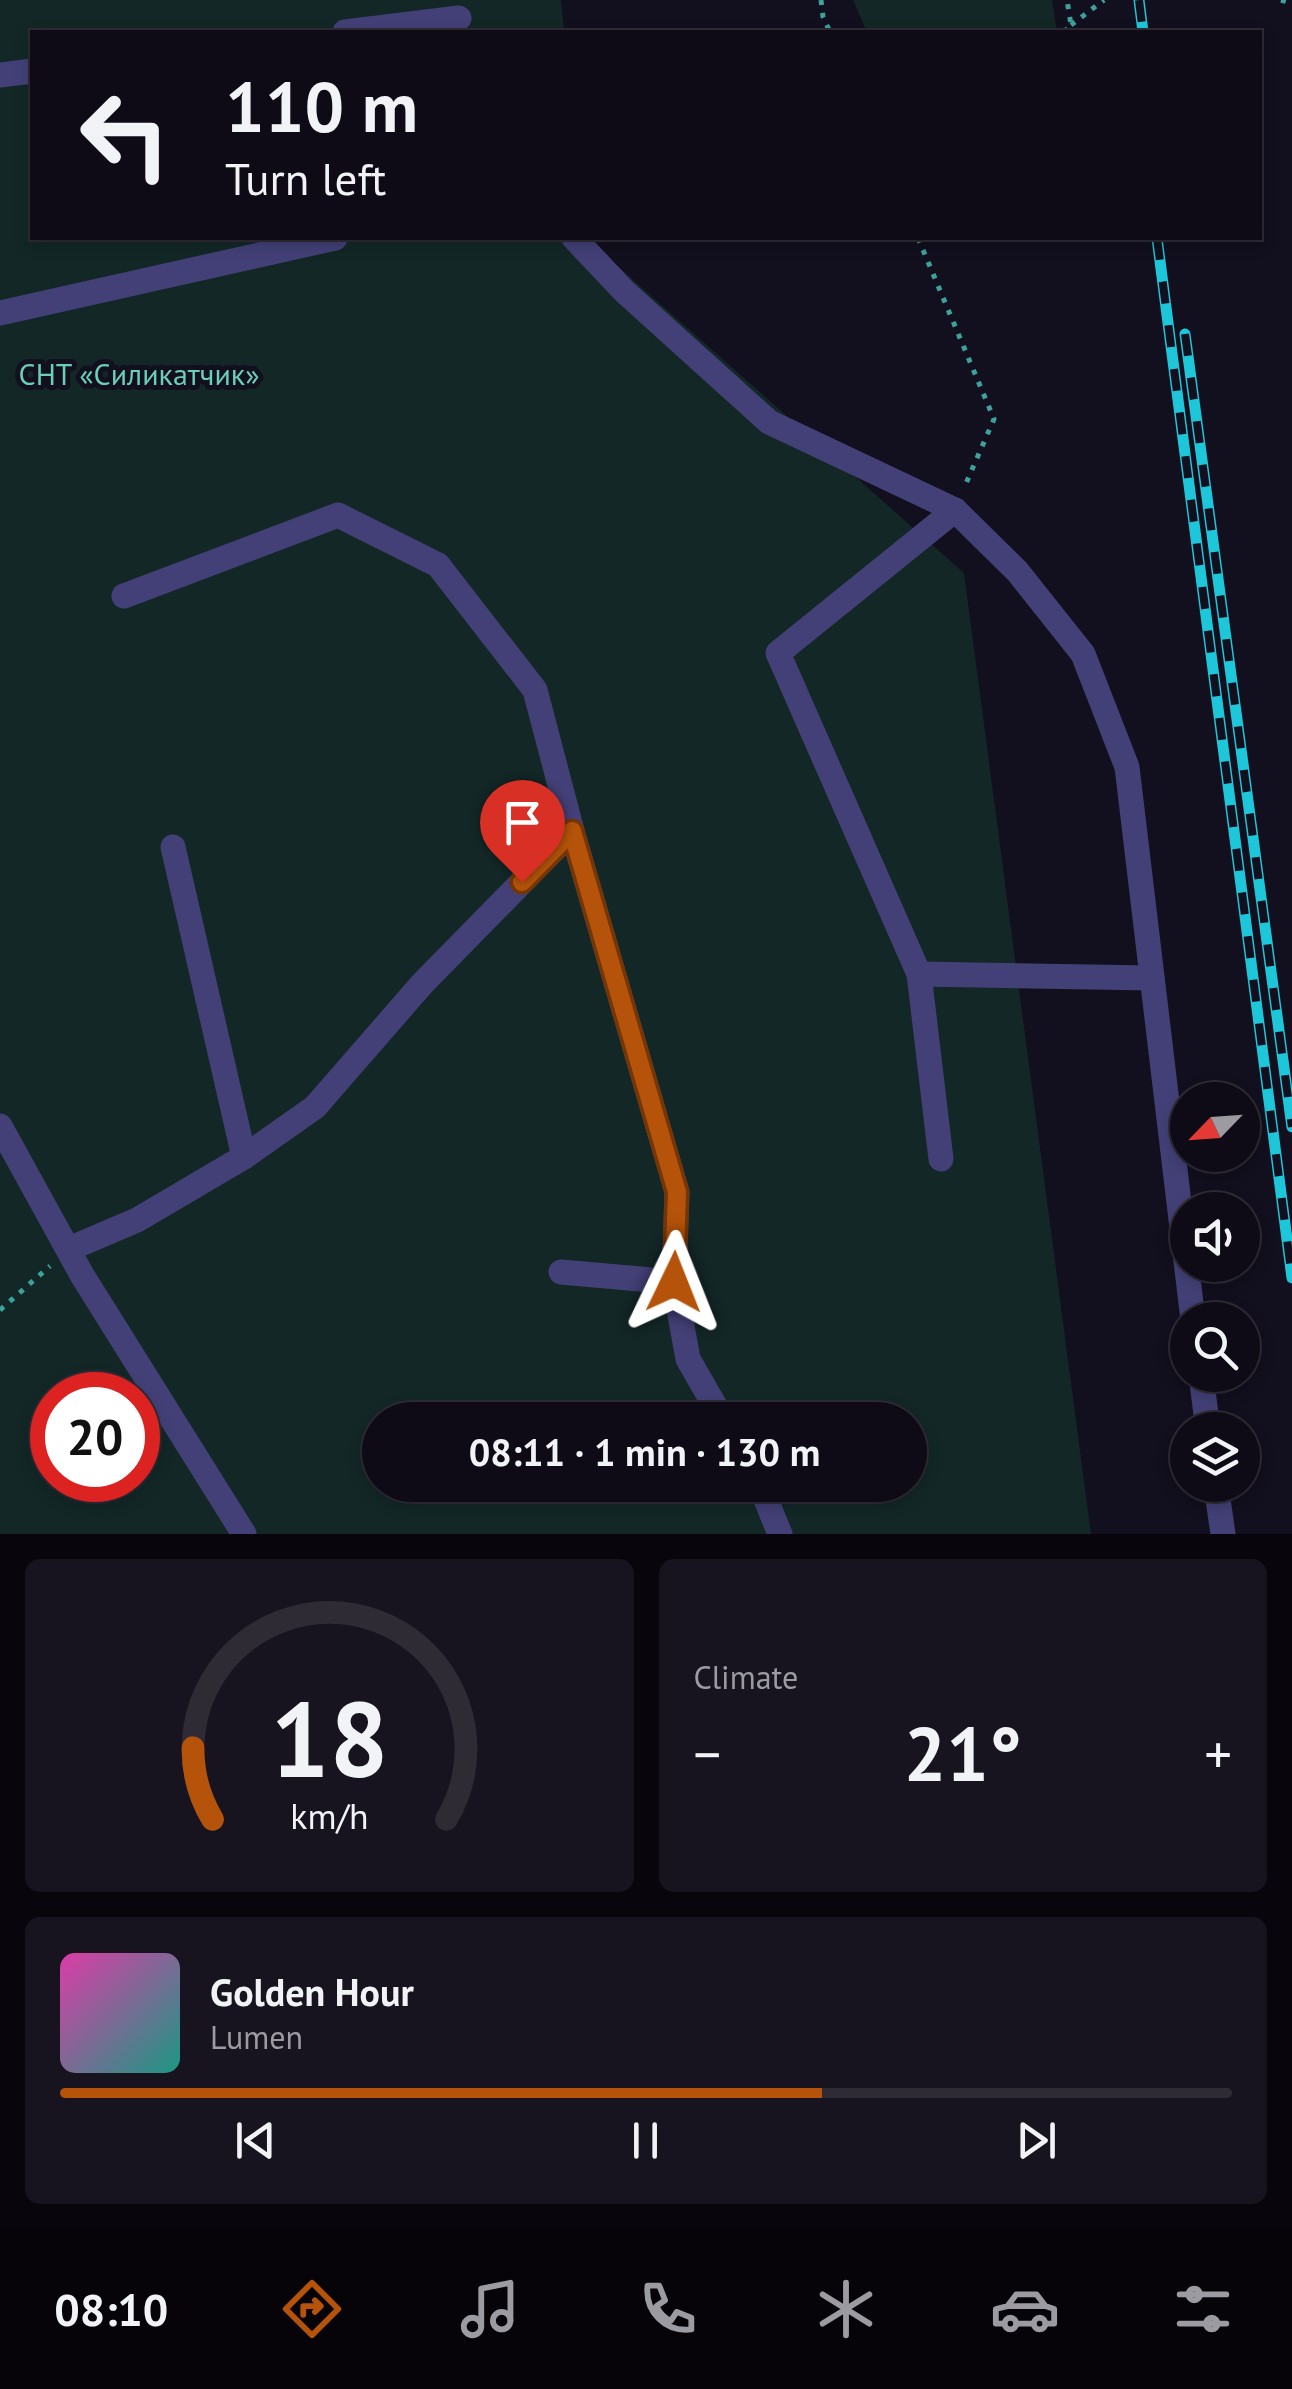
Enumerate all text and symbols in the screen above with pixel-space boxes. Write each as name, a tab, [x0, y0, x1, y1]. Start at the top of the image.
text: 110 m	[225, 61, 418, 151]
icon: left	[60, 70, 190, 200]
text: Turn left	[225, 149, 386, 207]
park label: СНТ «Силикатчик»	[19, 354, 260, 393]
pin	[480, 780, 565, 883]
icon: arrive	[495, 795, 550, 850]
north arrow	[1170, 1082, 1260, 1172]
map controls	[1170, 1082, 1260, 1502]
button: sound	[1170, 1192, 1260, 1282]
position arrow	[622, 1230, 726, 1334]
button: search	[1170, 1302, 1260, 1392]
speed limit sign: 20	[30, 1372, 160, 1502]
button: layers	[1170, 1412, 1260, 1502]
text: 08:11 · 1 min · 130 m	[469, 1427, 820, 1476]
text: Climate	[694, 1656, 798, 1698]
text: 18	[270, 1671, 388, 1806]
text: 21°	[904, 1705, 1022, 1802]
text: −	[694, 1718, 721, 1789]
text: +	[1204, 1718, 1232, 1789]
text: km/h	[290, 1793, 368, 1839]
text: Golden Hour	[210, 1967, 414, 2016]
text: Lumen	[210, 2016, 303, 2058]
icon: previous	[228, 2113, 283, 2168]
icon: pause	[618, 2113, 673, 2168]
icon: next	[1009, 2113, 1064, 2168]
icon: directions	[277, 2274, 347, 2344]
icon: music	[455, 2274, 525, 2344]
icon: phone	[633, 2274, 703, 2344]
icon: climate	[811, 2274, 881, 2344]
icon: car	[990, 2274, 1060, 2344]
icon: filters	[1168, 2274, 1238, 2344]
text: 08:10	[54, 2280, 168, 2338]

